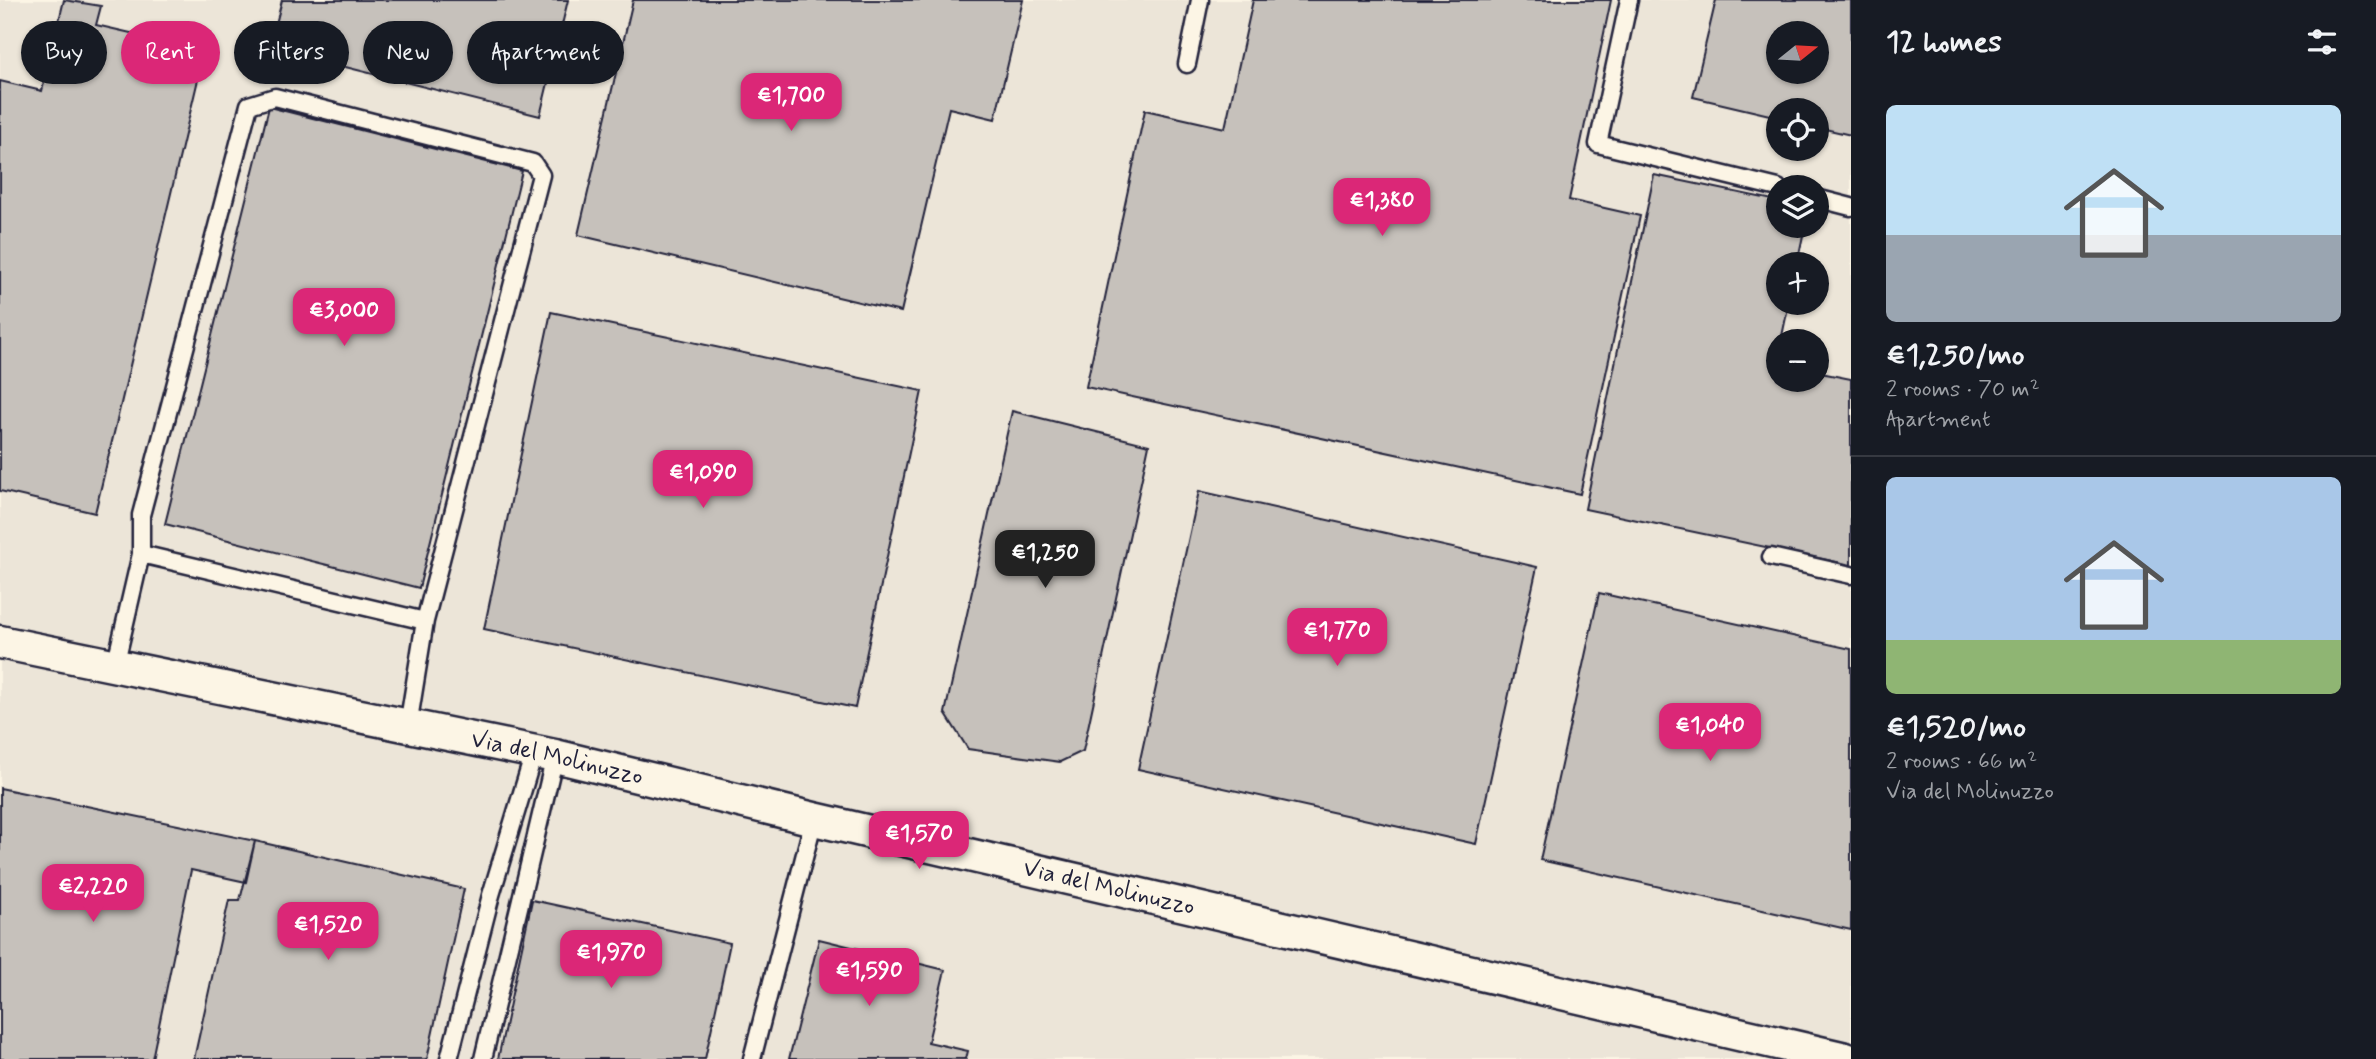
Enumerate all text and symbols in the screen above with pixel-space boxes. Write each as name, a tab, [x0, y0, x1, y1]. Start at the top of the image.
chip: Buy	[21, 21, 107, 84]
chip: Rent	[121, 21, 220, 84]
chip: Filters	[234, 21, 349, 84]
chip: New	[363, 21, 453, 84]
chip: Apartment	[467, 21, 624, 84]
north arrow	[1766, 21, 1829, 84]
map controls	[1766, 21, 1829, 392]
text: 12 homes	[1886, 23, 2002, 62]
icon: filters	[2303, 23, 2341, 61]
pin: €1,700	[734, 74, 848, 133]
text: €1,700	[757, 81, 825, 111]
button: locate	[1766, 98, 1829, 161]
icon: home	[2051, 150, 2177, 276]
button: layers	[1766, 175, 1829, 238]
pin: €1,380	[1325, 178, 1439, 238]
text: €1,380	[1349, 186, 1415, 216]
button: +	[1766, 252, 1829, 315]
pin: €3,000	[287, 288, 401, 348]
text: €3,000	[309, 296, 379, 326]
button: −	[1766, 329, 1829, 392]
text: €1,250/mo	[1886, 336, 2025, 375]
text: 2 rooms · 70 m²	[1886, 375, 2040, 405]
text: Apartment	[1886, 405, 1991, 435]
pin: €1,090	[646, 450, 760, 510]
text: €1,090	[669, 458, 737, 488]
icon: home	[2051, 522, 2177, 648]
pin: €1,250	[988, 530, 1102, 590]
text: €1,250	[1011, 538, 1079, 568]
pin: €1,770	[1280, 608, 1394, 668]
text: €1,770	[1303, 616, 1371, 646]
pin: €1,040	[1653, 704, 1767, 763]
text: €1,520/mo	[1886, 708, 2026, 747]
text: €1,040	[1675, 711, 1745, 741]
street label: Via del Molinuzzo	[468, 724, 646, 792]
text: 2 rooms · 66 m²	[1886, 747, 2037, 777]
text: Via del Molinuzzo	[1886, 777, 2054, 807]
pin: €1,570	[862, 812, 976, 871]
text: €1,570	[885, 819, 953, 849]
street label: Via del Molinuzzo	[1020, 853, 1198, 923]
pin: €2,220	[36, 864, 150, 924]
text: €2,220	[58, 872, 128, 902]
pin: €1,520	[271, 902, 385, 962]
text: €1,520	[293, 910, 363, 940]
pin: €1,970	[554, 930, 668, 990]
text: €1,970	[576, 938, 646, 968]
pin: €1,590	[812, 948, 926, 1008]
text: €1,590	[835, 956, 903, 986]

